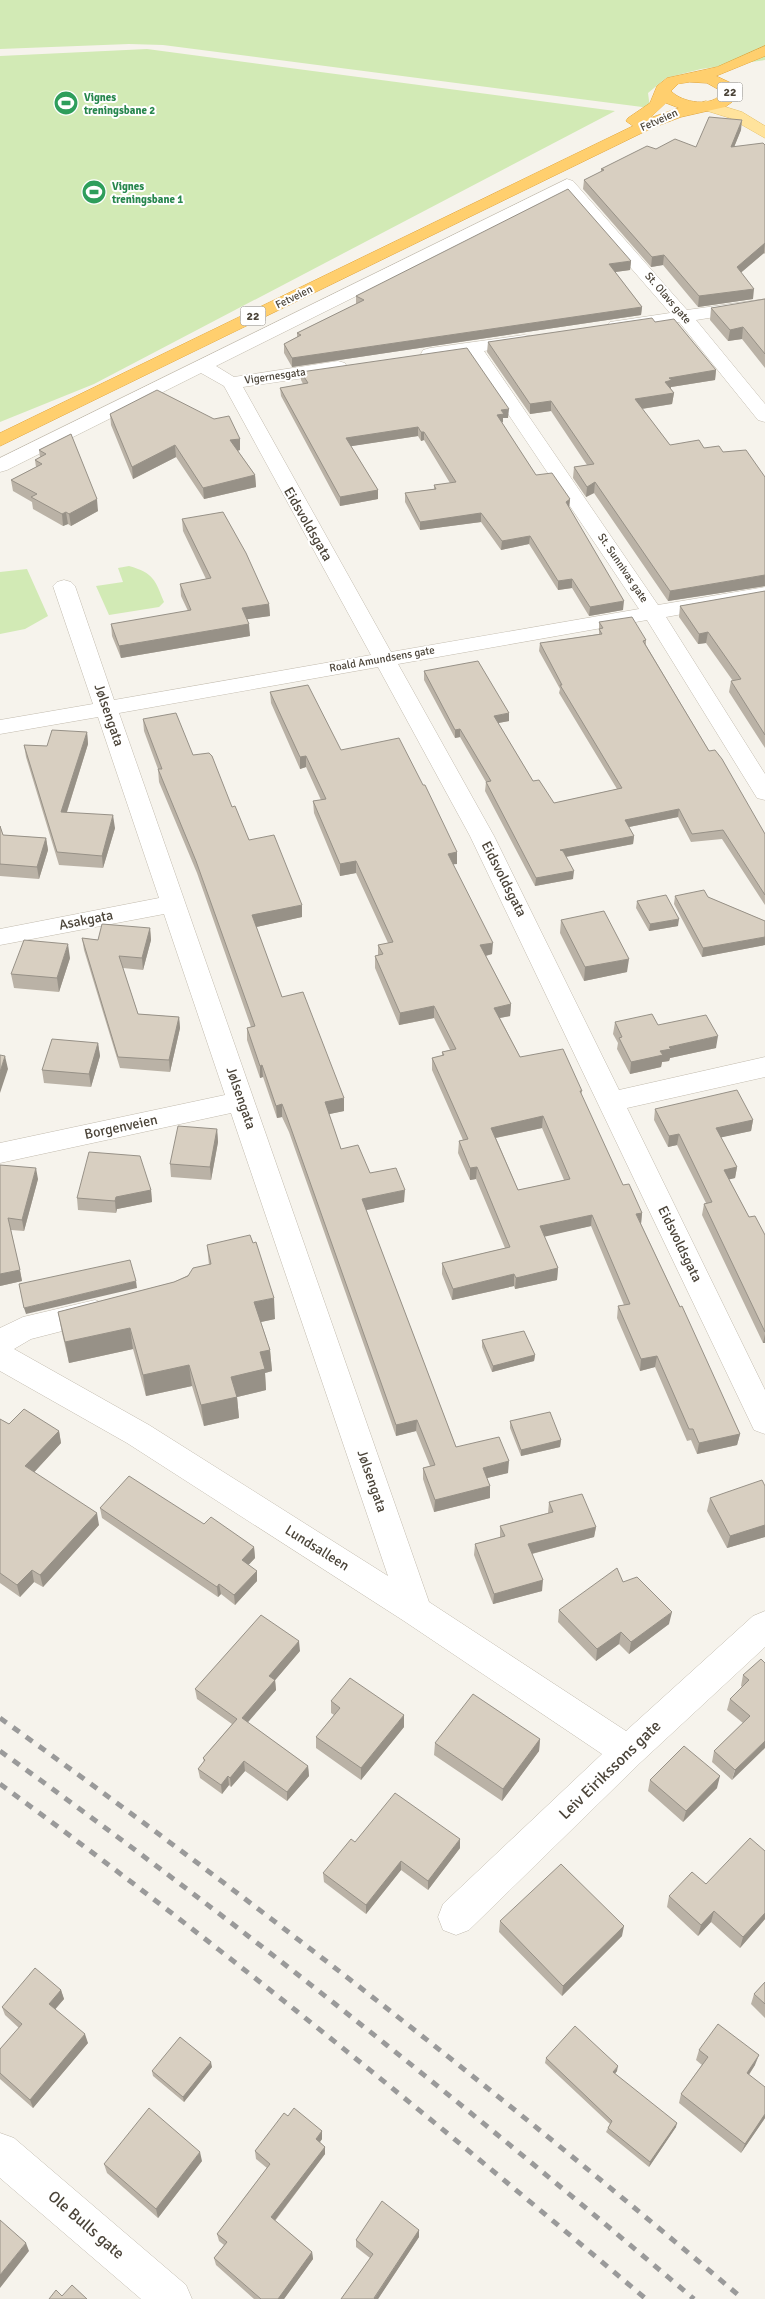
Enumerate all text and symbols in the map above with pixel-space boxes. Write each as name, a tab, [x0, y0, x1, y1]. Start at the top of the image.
road number: 22	[718, 82, 742, 101]
sports icon: Vignes treningsbane 2	[53, 90, 79, 116]
place label: Vignes treningsbane 2	[83, 91, 155, 117]
street label: Fetveien	[638, 106, 680, 134]
sports icon: Vignes treningsbane 1	[81, 179, 107, 205]
place label: Vignes treningsbane 1	[111, 180, 183, 206]
street label: St. Olavs gate	[642, 270, 694, 326]
street label: Fetveien	[273, 282, 315, 312]
road number: 22	[240, 306, 266, 326]
street label: Vigernesgata	[244, 365, 307, 387]
street label: Eidsvoldsgata	[280, 484, 336, 564]
street label: St. Sunnivas gate	[595, 531, 651, 605]
street label: Roald Amundsens gate	[328, 643, 436, 675]
street label: Jølsengata	[90, 682, 128, 748]
street label: Eidsvoldsgata	[478, 838, 530, 920]
street label: Asakgata	[57, 906, 115, 934]
street label: Jølsengata	[222, 1065, 260, 1131]
street label: Borgenveien	[83, 1111, 159, 1143]
street label: Eidsvoldsgata	[654, 1203, 706, 1285]
street label: Jølsengata	[353, 1448, 391, 1514]
street label: Lundsalleen	[282, 1522, 352, 1574]
street label: Leiv Eirikssons gate	[555, 1716, 665, 1824]
street label: Ole Bulls gate	[44, 2186, 128, 2264]

